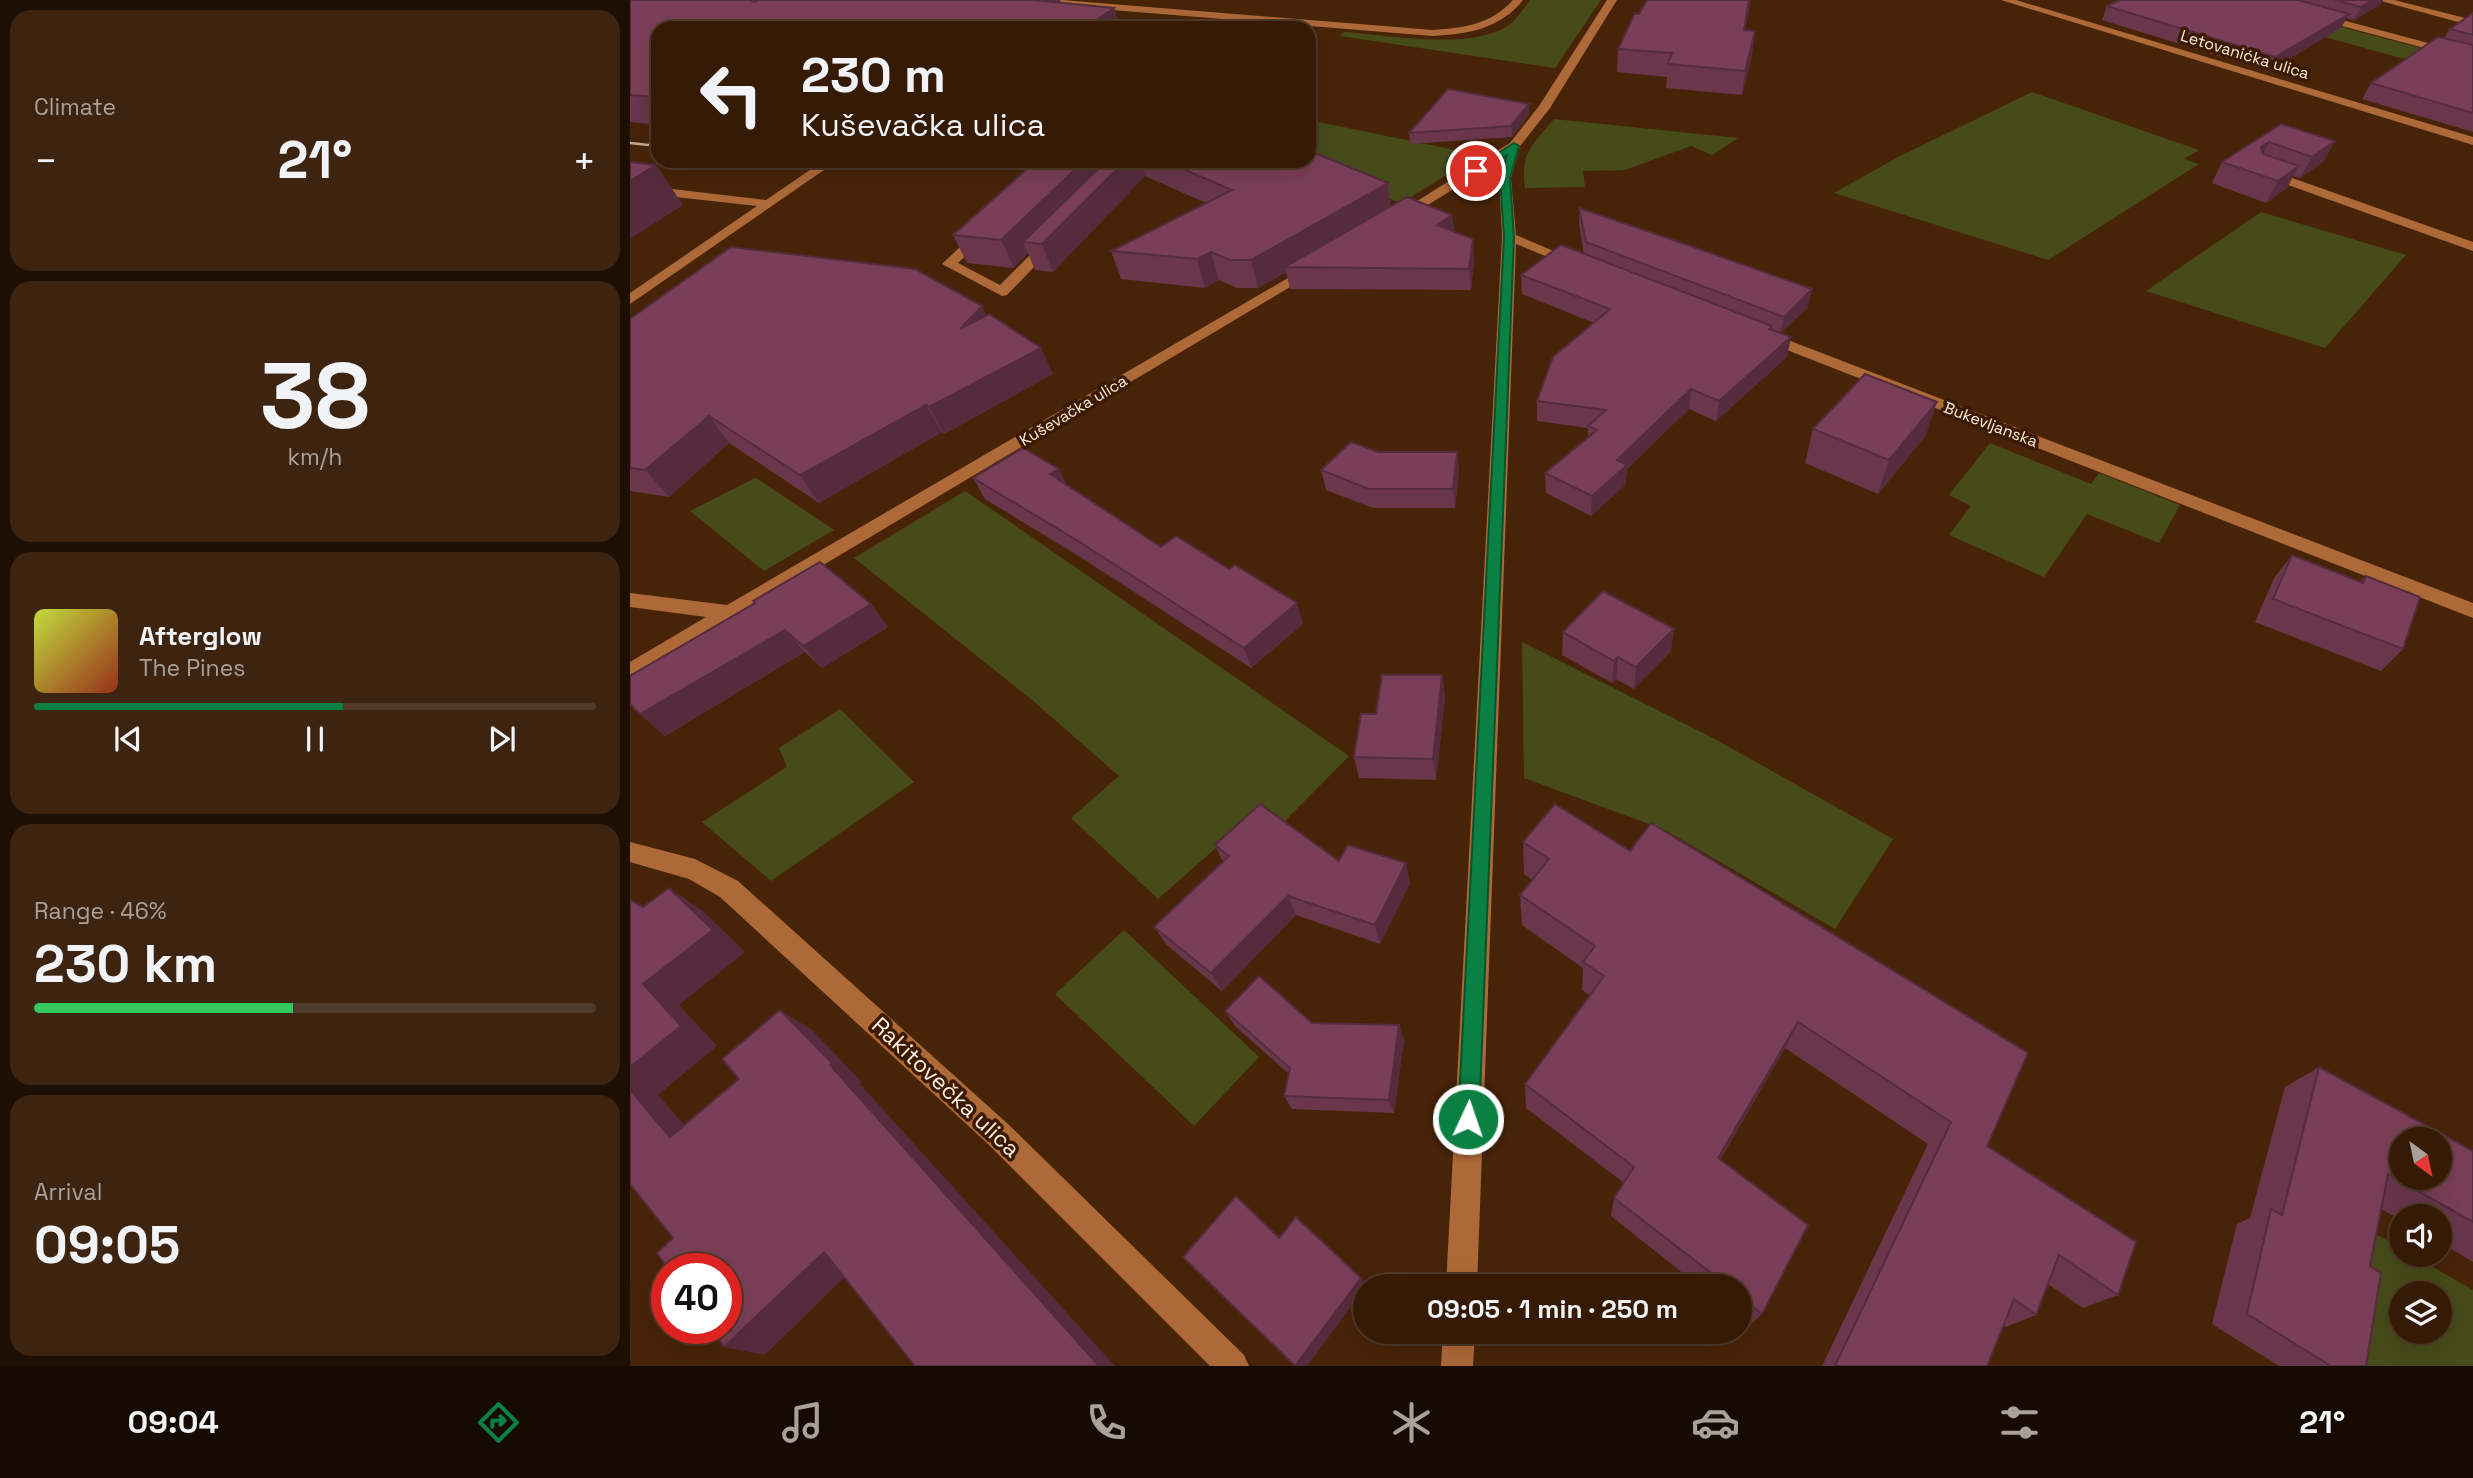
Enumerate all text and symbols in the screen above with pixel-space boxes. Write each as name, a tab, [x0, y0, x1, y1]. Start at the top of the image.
street label: Letovanićka ulica	[2178, 25, 2312, 84]
text: 230 m	[801, 44, 946, 106]
icon: left	[686, 49, 777, 140]
text: Climate	[34, 92, 116, 122]
text: Kuševačka ulica	[801, 105, 1045, 145]
text: 21°	[278, 127, 352, 193]
text: −	[34, 137, 58, 185]
text: +	[572, 137, 596, 185]
pin	[1446, 141, 1506, 201]
icon: arrive	[1457, 152, 1495, 190]
text: 38	[260, 338, 370, 455]
street label: Kuševačka ulica	[1016, 370, 1131, 451]
street label: Bukevljanska	[1941, 397, 2041, 452]
text: km/h	[288, 442, 342, 472]
text: Afterglow	[139, 619, 262, 653]
text: The Pines	[139, 653, 245, 683]
icon: previous	[109, 720, 147, 758]
icon: pause	[296, 720, 334, 758]
icon: next	[483, 720, 521, 758]
text: Range · 46%	[34, 896, 167, 926]
text: 230 km	[34, 931, 217, 997]
street label: Rakitovečka ulica	[865, 1010, 1027, 1164]
position arrow	[1431, 1082, 1505, 1156]
north arrow	[2389, 1127, 2452, 1190]
map controls	[2389, 1127, 2452, 1344]
text: Arrival	[34, 1177, 102, 1207]
button: sound	[2389, 1204, 2452, 1267]
text: 09:05	[34, 1212, 180, 1278]
speed limit sign: 40	[651, 1253, 742, 1344]
button: layers	[2389, 1281, 2452, 1344]
text: 09:05 · 1 min · 250 m	[1427, 1292, 1678, 1326]
icon: directions	[474, 1398, 523, 1447]
icon: music	[778, 1398, 827, 1447]
icon: phone	[1082, 1398, 1131, 1447]
icon: climate	[1387, 1398, 1436, 1447]
icon: car	[1691, 1398, 1740, 1447]
icon: filters	[1995, 1398, 2044, 1447]
text: 09:04	[128, 1402, 219, 1442]
text: 21°	[2299, 1402, 2345, 1442]

